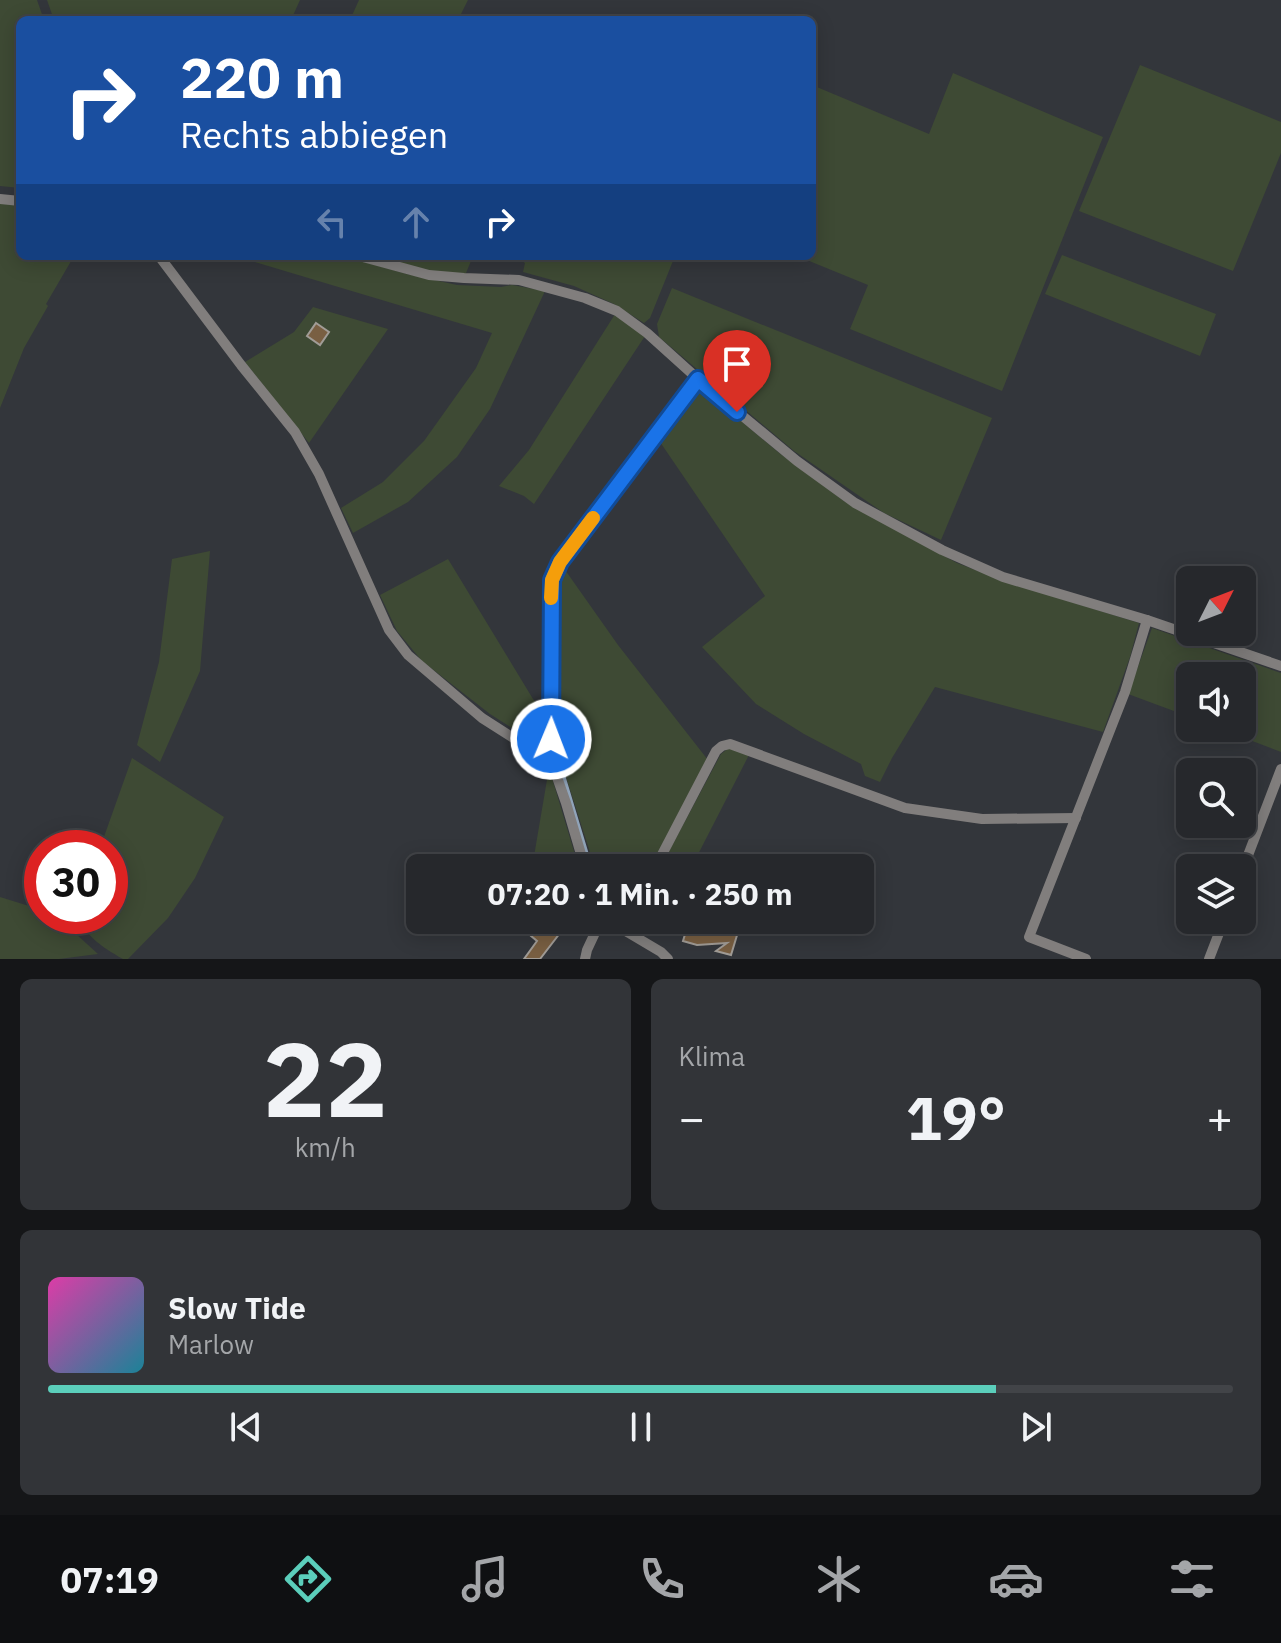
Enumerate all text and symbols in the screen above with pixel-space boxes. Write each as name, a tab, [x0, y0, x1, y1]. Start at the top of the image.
text: 220 m	[180, 41, 344, 113]
icon: right	[48, 48, 152, 152]
text: Rechts abbiegen	[180, 111, 448, 158]
icon: left	[310, 200, 354, 244]
icon: ahead	[394, 200, 438, 244]
icon: right	[478, 200, 522, 244]
pin	[703, 330, 771, 412]
icon: arrive	[715, 342, 759, 386]
north arrow	[1176, 566, 1256, 646]
map controls	[1176, 566, 1256, 934]
button: sound	[1176, 662, 1256, 742]
position arrow	[509, 697, 593, 781]
button: search	[1176, 758, 1256, 838]
speed limit sign: 30	[24, 830, 128, 934]
button: layers	[1176, 854, 1256, 934]
text: 07:20 · 1 Min. · 250 m	[487, 874, 793, 913]
text: 22	[263, 1010, 388, 1146]
text: Klima	[679, 1039, 745, 1073]
text: 19°	[906, 1078, 1006, 1157]
text: −	[679, 1089, 705, 1146]
text: +	[1207, 1089, 1233, 1146]
text: km/h	[295, 1130, 356, 1164]
text: Slow Tide	[168, 1288, 306, 1327]
text: Marlow	[168, 1327, 254, 1361]
icon: previous	[224, 1405, 268, 1449]
icon: pause	[619, 1405, 663, 1449]
icon: next	[1014, 1405, 1058, 1449]
icon: directions	[280, 1551, 336, 1607]
icon: music	[457, 1551, 513, 1607]
icon: phone	[634, 1551, 690, 1607]
icon: climate	[811, 1551, 867, 1607]
icon: car	[988, 1551, 1044, 1607]
icon: filters	[1164, 1551, 1220, 1607]
text: 07:19	[60, 1556, 159, 1603]

